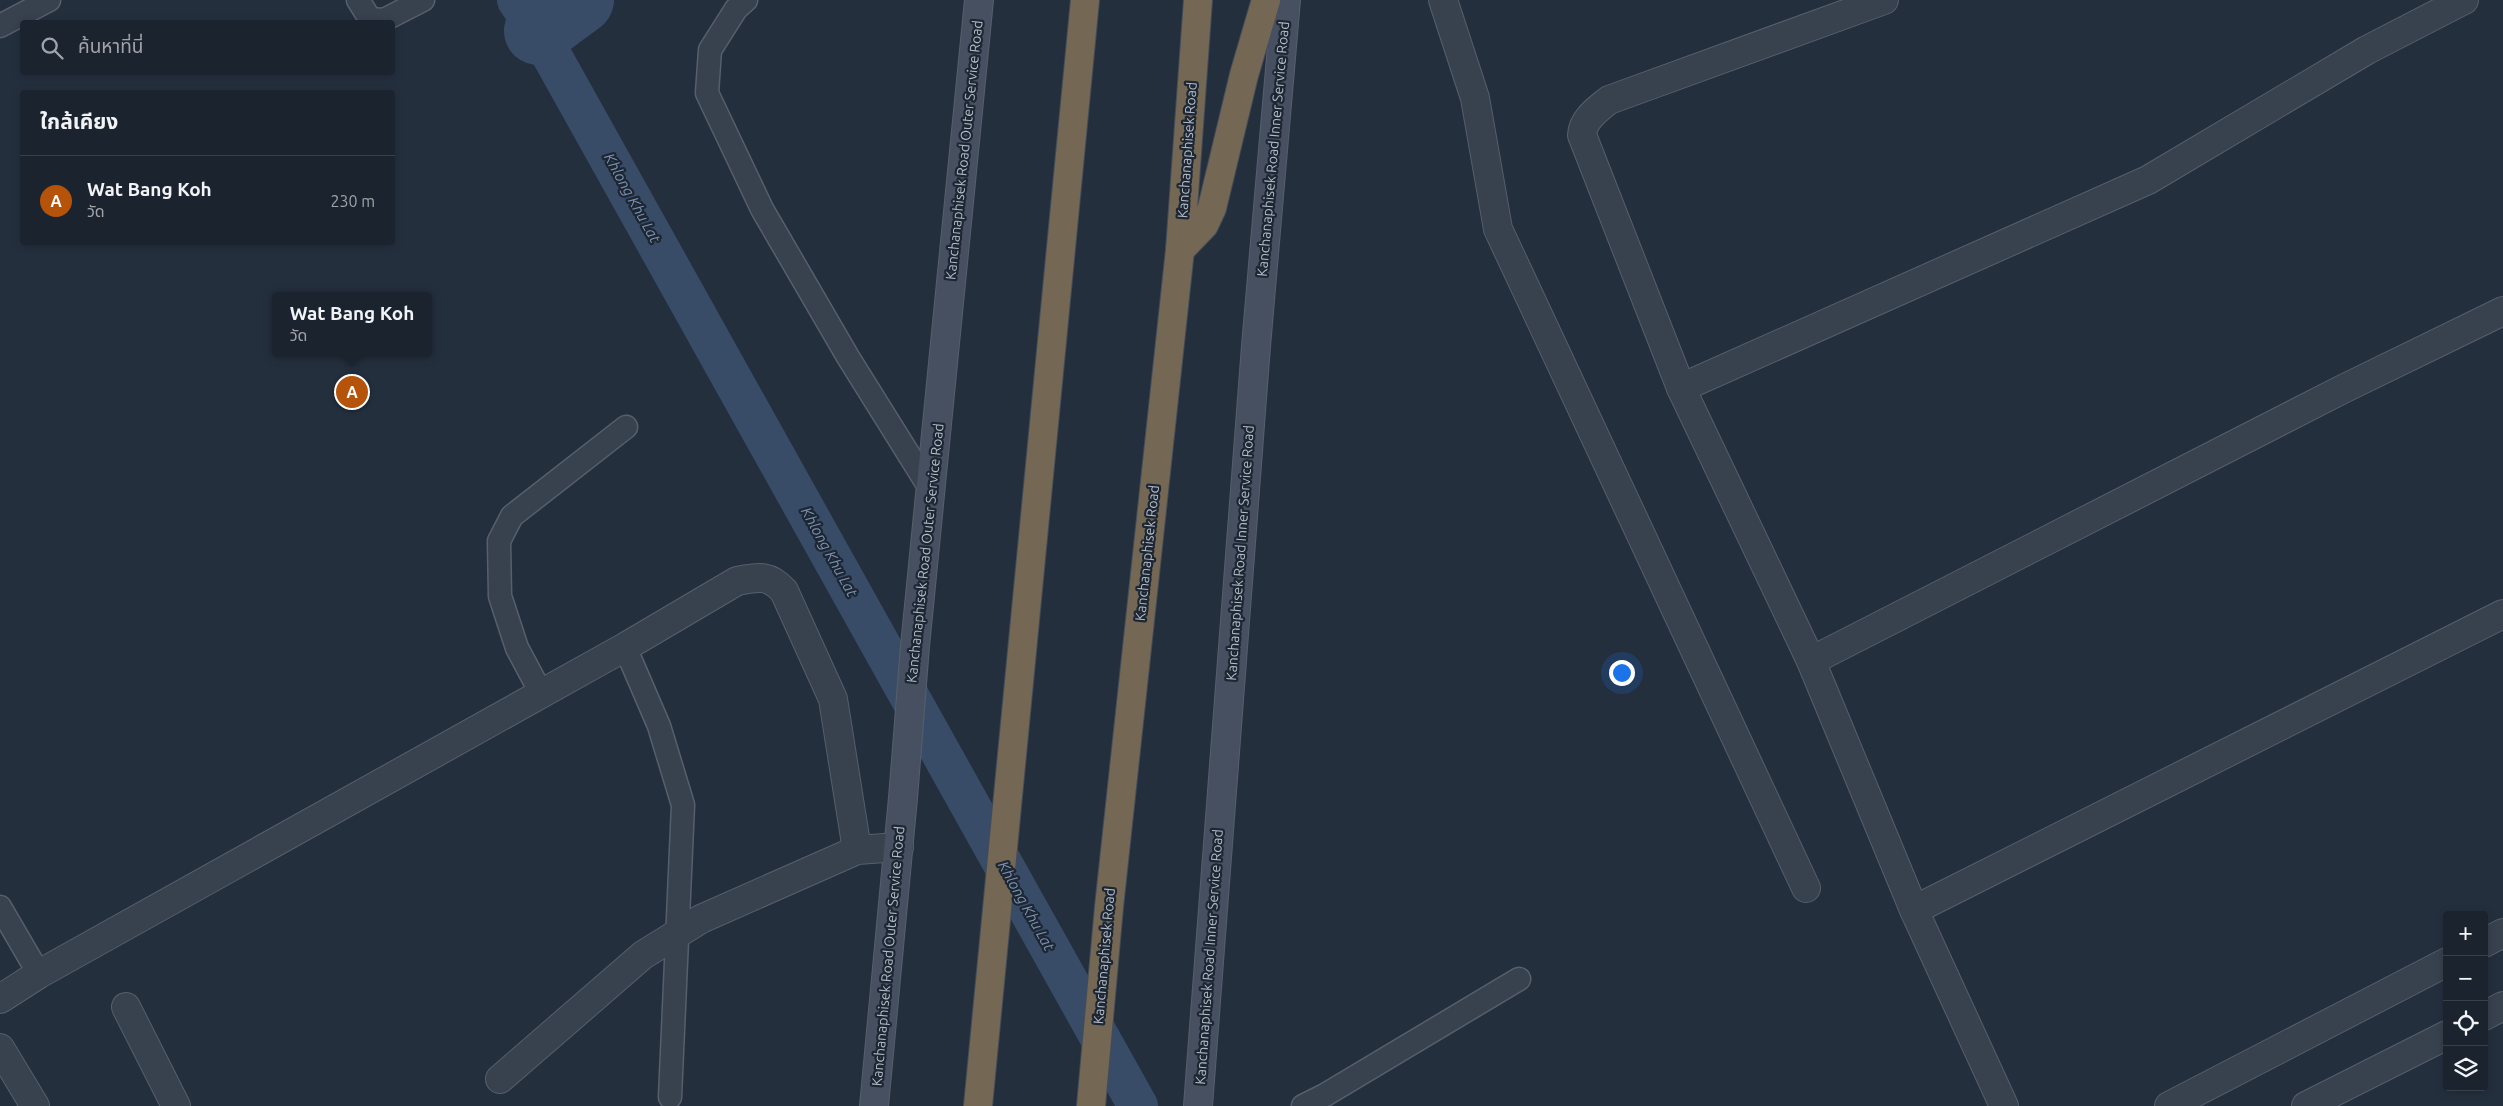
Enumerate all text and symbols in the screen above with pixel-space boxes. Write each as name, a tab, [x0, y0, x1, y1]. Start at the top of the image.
street label: Kanchanaphisek Road Outer Service Road	[942, 19, 986, 281]
search box	[20, 20, 395, 75]
street label: Kanchanaphisek Road Inner Service Road	[1254, 21, 1292, 277]
icon: search	[38, 34, 66, 62]
text: ค้นหาที่นี่	[78, 35, 143, 57]
street label: Kanchanaphisek Road	[1174, 81, 1200, 219]
text: ใกล้เคียง	[40, 109, 118, 133]
water label: Khlong Khu Lat	[601, 150, 664, 246]
text: Wat Bang Koh	[87, 178, 212, 200]
text: A	[50, 192, 62, 210]
text: 230 m	[330, 192, 375, 210]
text: วัด	[87, 202, 105, 220]
popup	[272, 292, 432, 357]
text: Wat Bang Koh	[290, 302, 414, 324]
text: วัด	[290, 326, 307, 344]
pin: A	[336, 373, 368, 411]
street label: Kanchanaphisek Road Outer Service Road	[903, 422, 947, 684]
street label: Kanchanaphisek Road Inner Service Road	[1223, 425, 1257, 681]
street label: Kanchanaphisek Road	[1132, 484, 1162, 622]
water label: Khlong Khu Lat	[798, 504, 861, 600]
your location	[1609, 660, 1635, 686]
street label: Kanchanaphisek Road Outer Service Road	[869, 825, 907, 1087]
street label: Kanchanaphisek Road Inner Service Road	[1192, 829, 1226, 1085]
water label: Khlong Khu Lat	[995, 858, 1058, 954]
street label: Kanchanaphisek Road	[1090, 887, 1118, 1025]
map controls	[2443, 911, 2488, 1091]
button: +	[2443, 911, 2488, 956]
button: −	[2443, 956, 2488, 1001]
button: locate	[2443, 1001, 2488, 1046]
button: layers	[2443, 1046, 2488, 1091]

